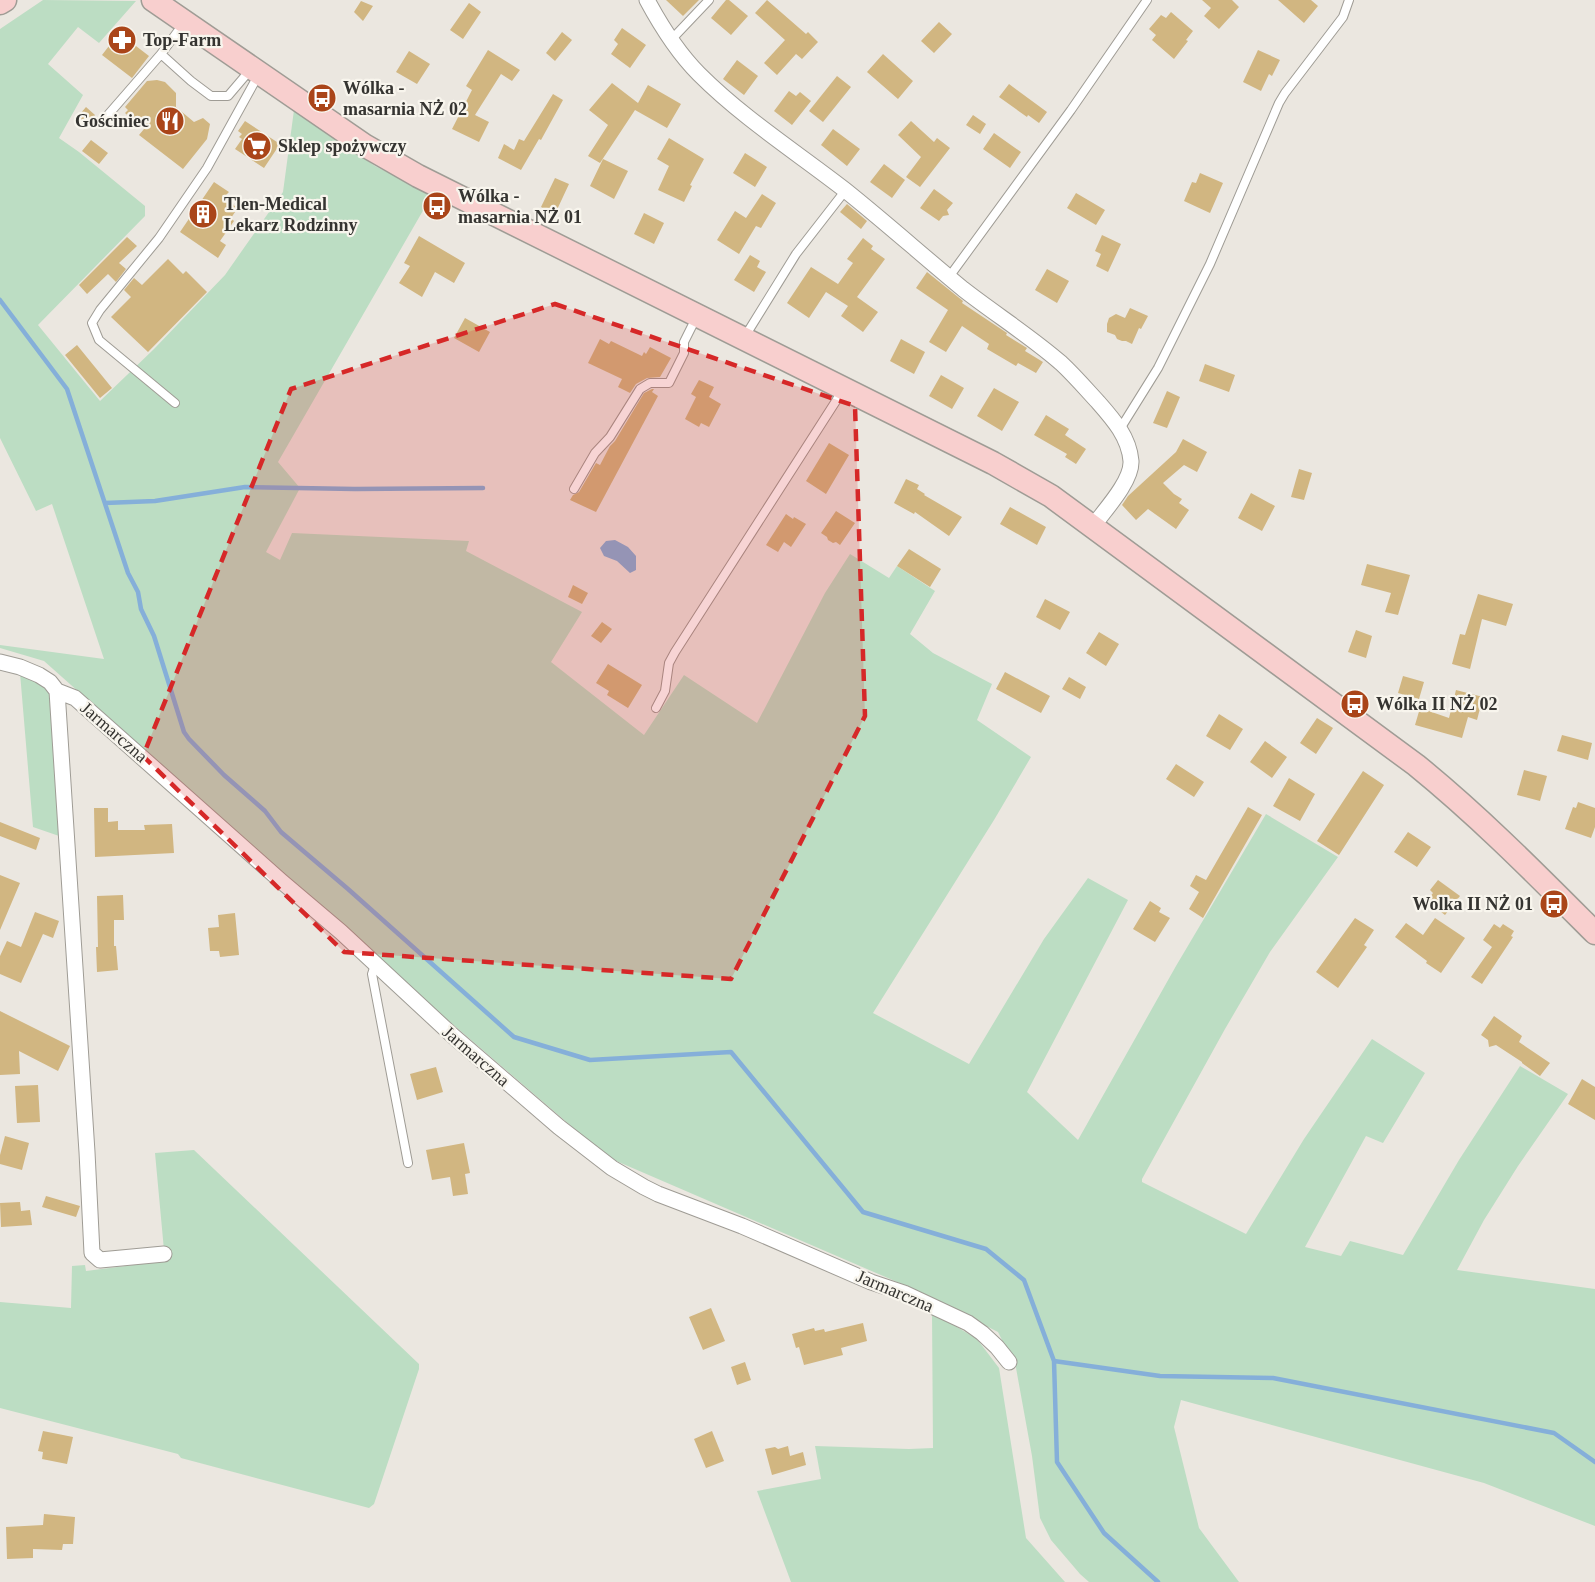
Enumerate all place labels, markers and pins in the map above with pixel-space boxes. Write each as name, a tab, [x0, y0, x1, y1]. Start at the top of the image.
pharmacy icon: Top-Farm	[106, 24, 138, 56]
place label: Top-Farm	[143, 30, 221, 50]
place label: Wólka - masarnia NŻ 02	[343, 78, 467, 119]
bus stop icon: Wólka - masarnia NŻ 02	[306, 82, 338, 114]
restaurant icon: Gościniec	[154, 105, 186, 137]
place label: Gościniec	[75, 111, 149, 131]
supermarket icon: Sklep spożywczy	[241, 130, 273, 162]
place label: Sklep spożywczy	[278, 136, 407, 156]
place label: Wólka - masarnia NŻ 01	[458, 186, 582, 227]
bus stop icon: Wólka - masarnia NŻ 01	[421, 190, 453, 222]
place label: Tlen-Medical Lekarz Rodzinny	[224, 194, 358, 235]
building icon: Tlen-Medical Lekarz Rodzinny	[187, 198, 219, 230]
bus stop icon: Wólka II NŻ 02	[1339, 688, 1371, 720]
place label: Wólka II NŻ 02	[1376, 694, 1498, 714]
bus stop icon: Wolka II NŻ 01	[1538, 888, 1570, 920]
place label: Wolka II NŻ 01	[1412, 894, 1533, 914]

